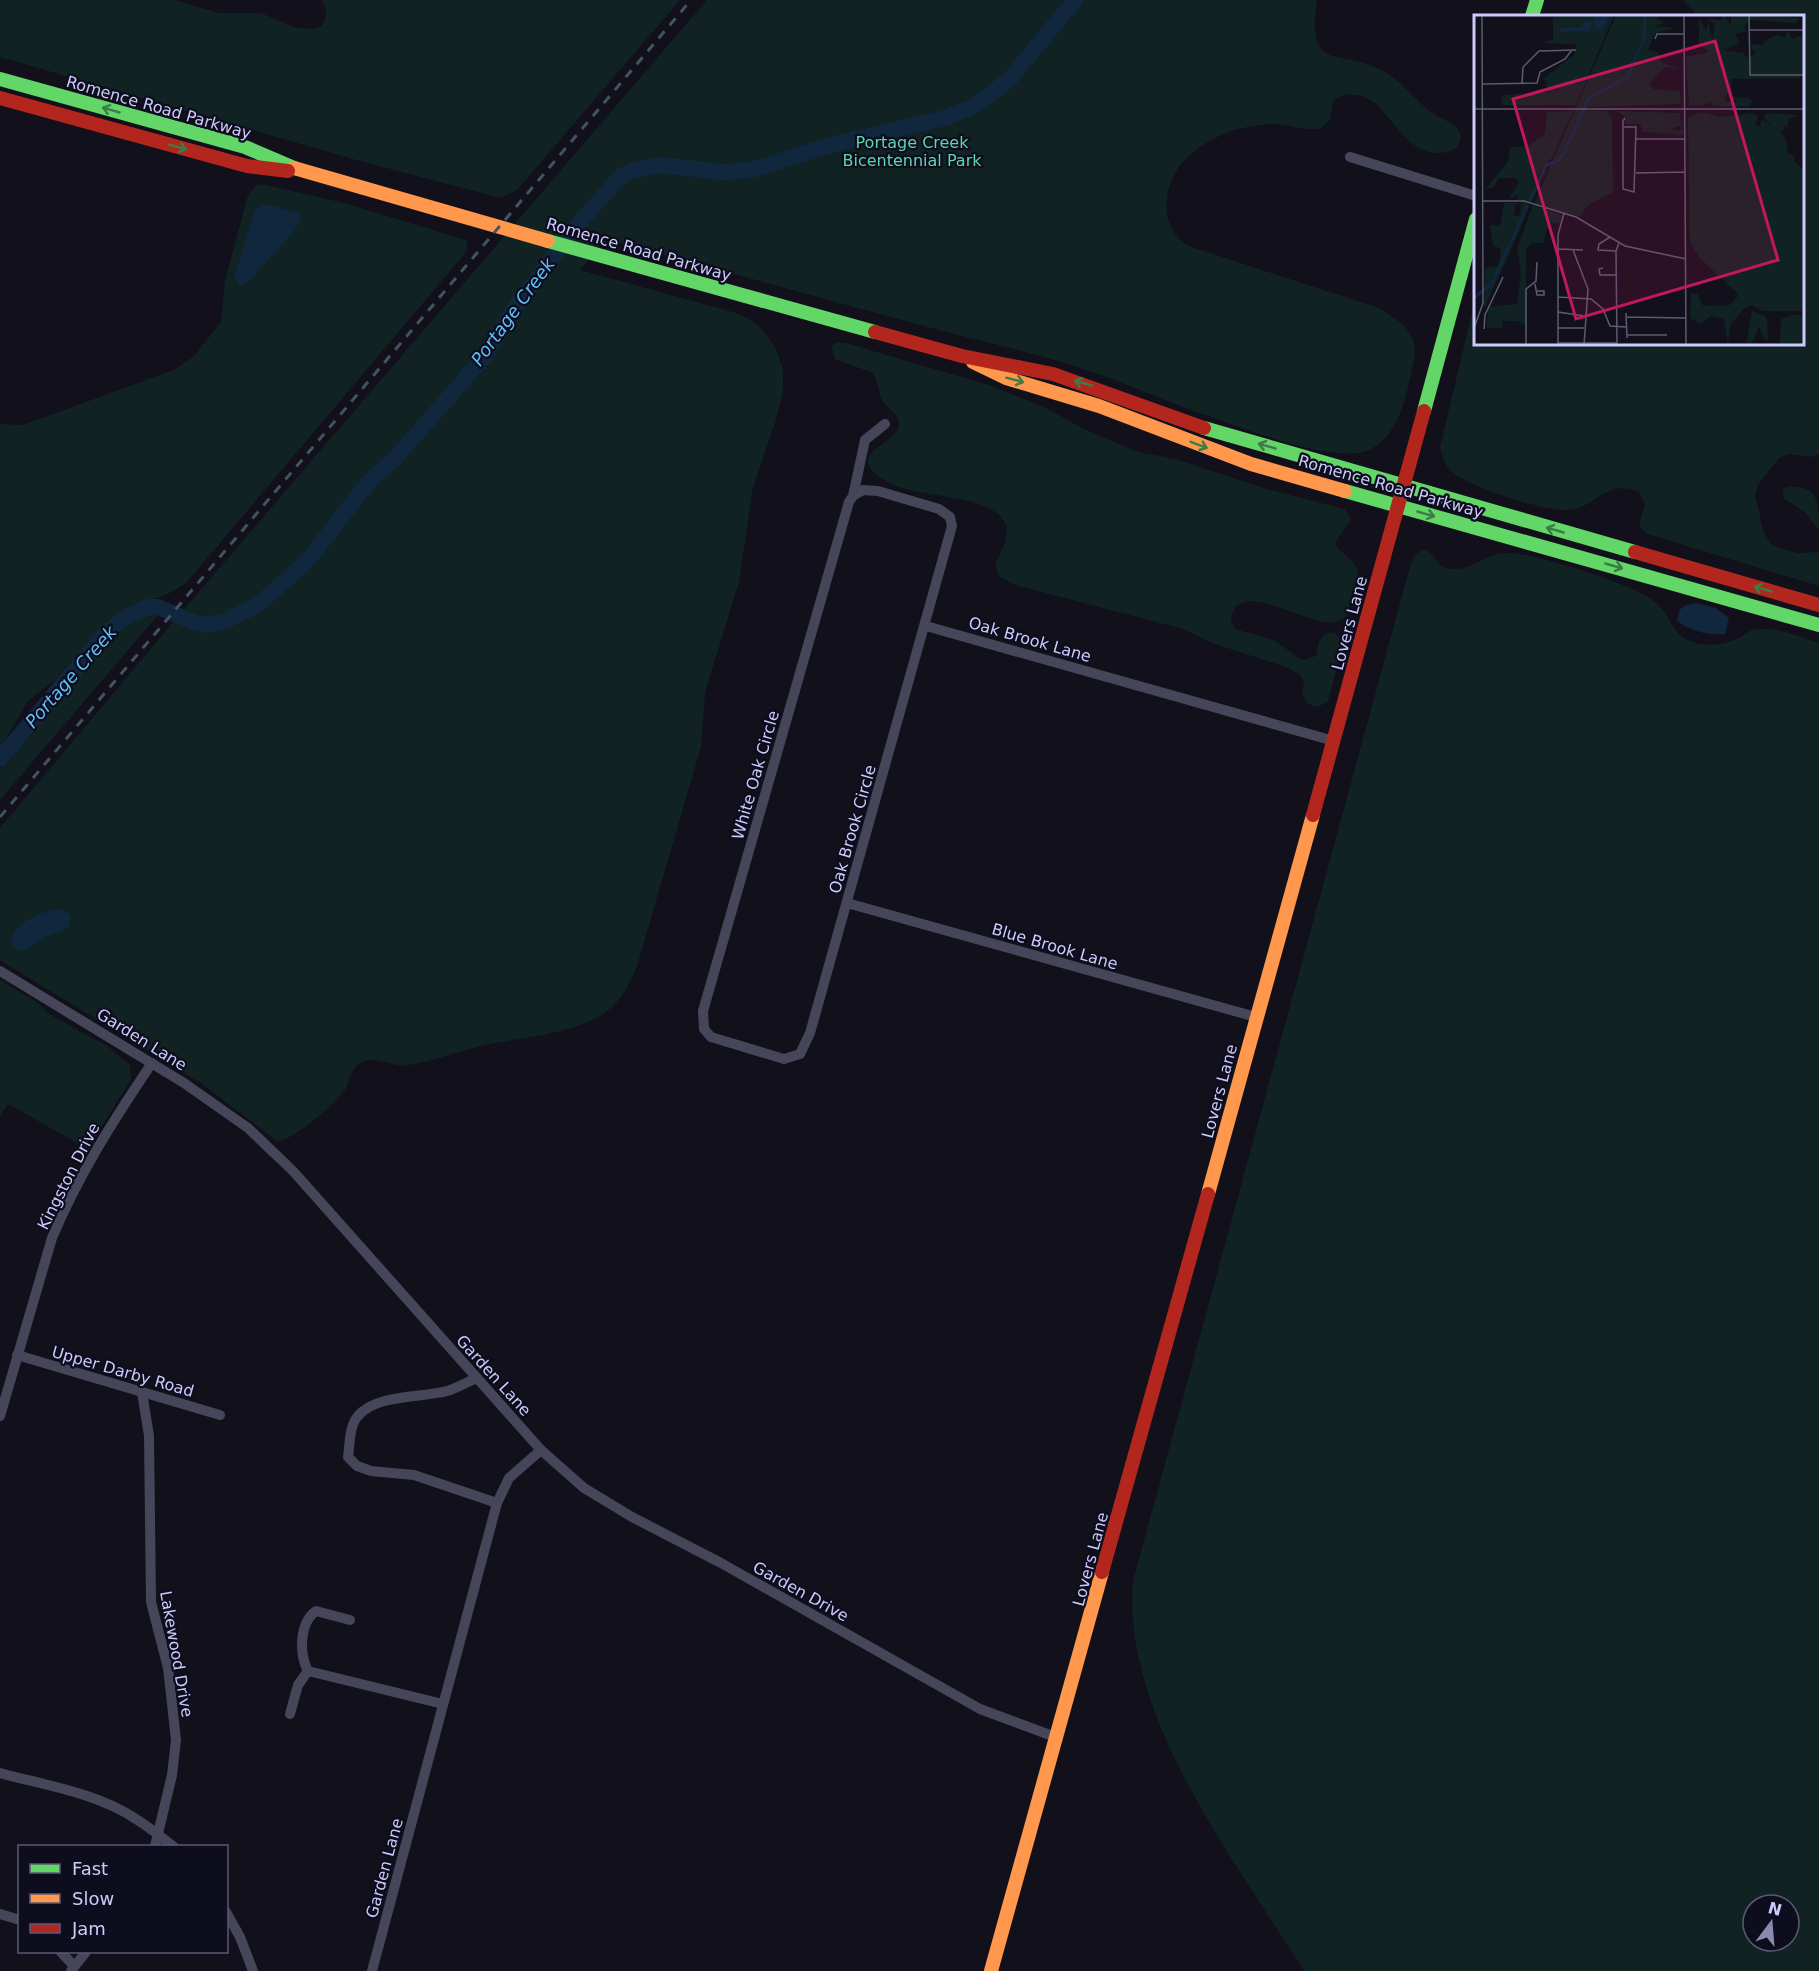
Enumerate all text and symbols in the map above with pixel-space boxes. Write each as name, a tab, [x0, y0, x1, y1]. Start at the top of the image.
inset map	[1474, 15, 1804, 345]
street label: Romence Road Parkway	[64, 72, 254, 143]
one-way arrow	[102, 104, 121, 115]
park label: Portage Creek Bicentennial Park	[843, 133, 982, 170]
one-way arrow	[168, 142, 187, 154]
street label: Romence Road Parkway	[544, 214, 734, 285]
water label: Portage Creek	[466, 252, 560, 370]
one-way arrow	[1005, 375, 1024, 387]
one-way arrow	[1074, 376, 1093, 388]
one-way arrow	[1189, 440, 1208, 451]
one-way arrow	[1258, 440, 1277, 451]
street label: Romence Road Parkway	[1296, 451, 1486, 522]
one-way arrow	[1416, 508, 1435, 520]
one-way arrow	[1546, 524, 1565, 535]
one-way arrow	[1604, 561, 1623, 572]
street label: Lovers Lane	[1328, 574, 1371, 672]
one-way arrow	[1754, 583, 1773, 594]
street label: Oak Brook Lane	[966, 613, 1093, 666]
water label: Portage Creek	[21, 620, 122, 732]
street label: White Oak Circle	[728, 708, 783, 842]
street label: Oak Brook Circle	[825, 763, 880, 896]
street label: Blue Brook Lane	[990, 919, 1120, 974]
street label: Garden Lane	[93, 1004, 190, 1075]
street label: Lovers Lane	[1198, 1042, 1241, 1140]
street label: Kingston Drive	[33, 1120, 104, 1233]
street label: Garden Lane	[452, 1331, 535, 1420]
street label: Upper Darby Road	[50, 1342, 196, 1401]
street label: Lovers Lane	[1069, 1510, 1112, 1608]
street label: Garden Drive	[750, 1557, 852, 1626]
street label: Lakewood Drive	[156, 1589, 197, 1719]
street label: Garden Lane	[362, 1816, 407, 1920]
legend	[18, 1845, 228, 1953]
text: Fast	[72, 1858, 108, 1879]
text: Slow	[72, 1888, 114, 1909]
north arrow	[1741, 1893, 1801, 1953]
text: N	[1766, 1898, 1784, 1920]
text: Jam	[71, 1918, 106, 1939]

